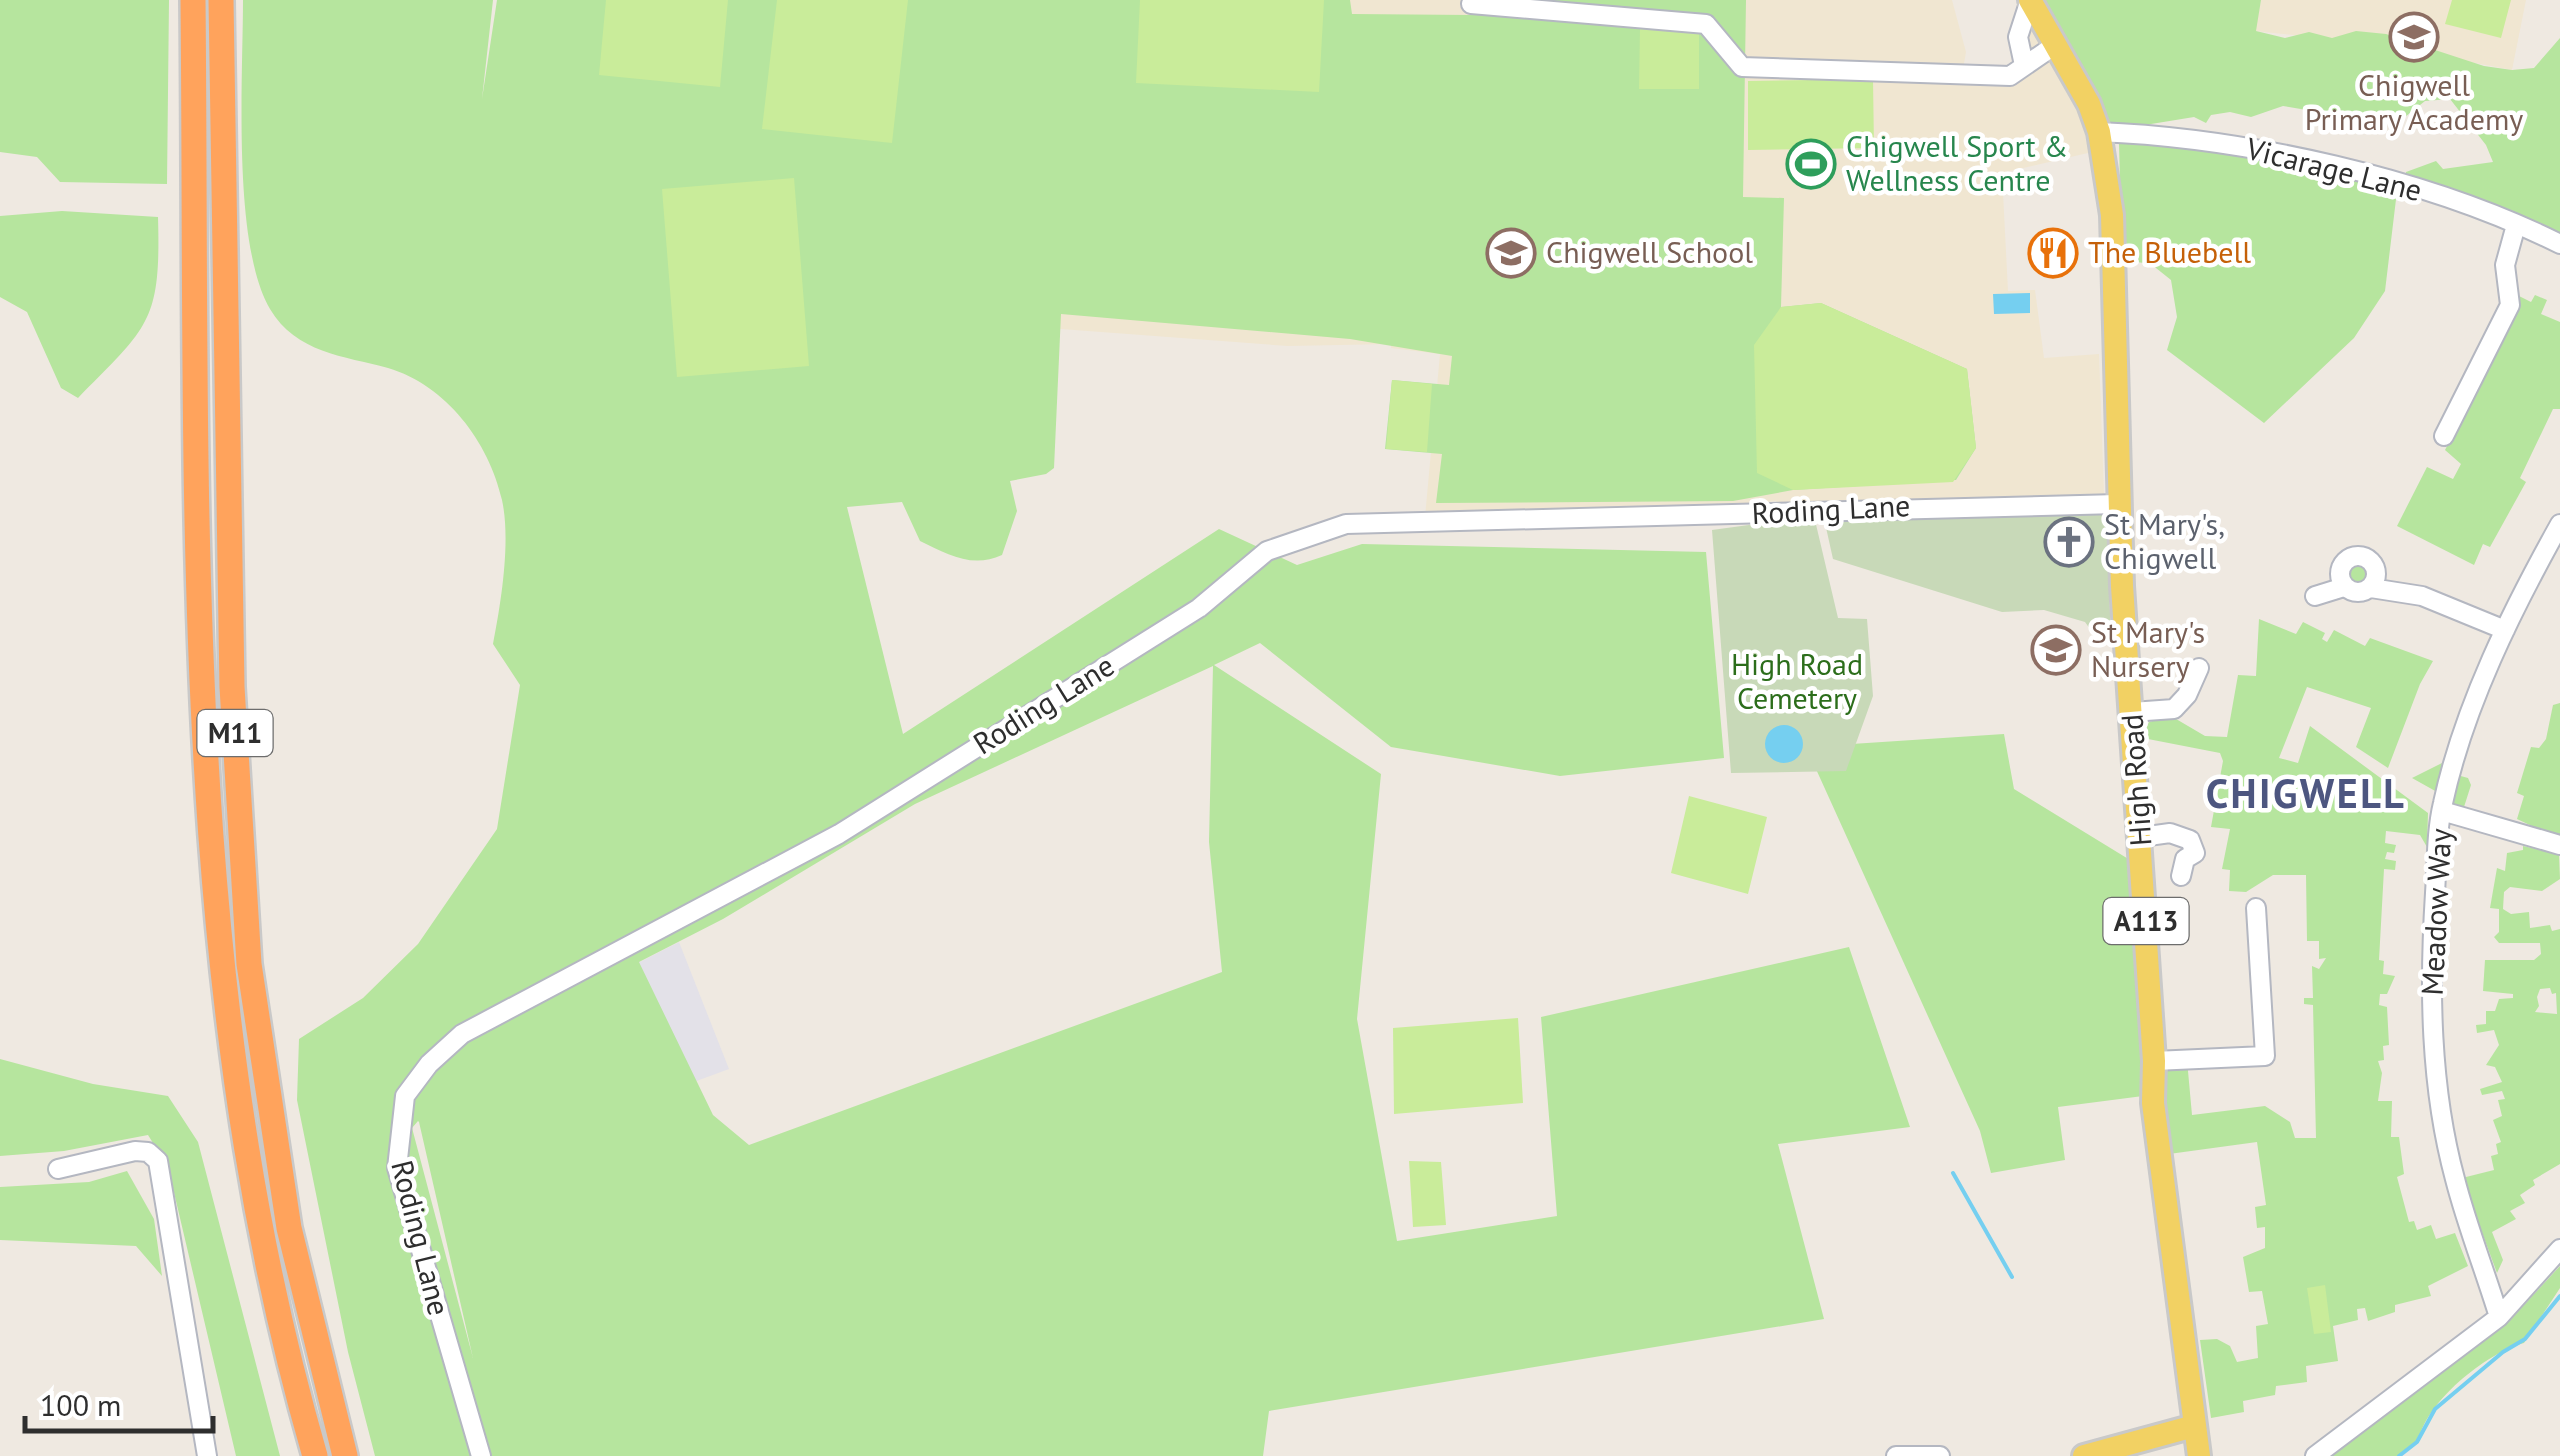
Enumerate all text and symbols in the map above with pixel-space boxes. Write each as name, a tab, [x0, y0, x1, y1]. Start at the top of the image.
school or university icon: Chigwell Primary Academy	[2388, 11, 2440, 63]
place label: Chigwell Primary Academy	[2305, 65, 2523, 138]
place label: Chigwell Sport & Wellness Centre	[1846, 126, 2068, 199]
street label: Vicarage Lane	[2242, 128, 2426, 209]
sports icon: Chigwell Sport & Wellness Centre	[1785, 138, 1837, 190]
school or university icon: Chigwell School	[1485, 227, 1537, 279]
restaurant icon: The Bluebell	[2027, 227, 2079, 279]
place label: Chigwell School	[1546, 232, 1753, 271]
place label: The Bluebell	[2088, 232, 2251, 271]
street label: Roding Lane	[1751, 485, 1911, 532]
place label: St Mary's, Chigwell	[2104, 504, 2225, 577]
church icon: St Mary's, Chigwell	[2043, 516, 2095, 568]
place label: St Mary's Nursery	[2091, 612, 2205, 685]
school or university icon: St Mary's Nursery	[2030, 624, 2082, 676]
park label: High Road Cemetery	[1731, 644, 1863, 717]
street label: Roding Lane	[966, 645, 1121, 762]
road number: M11	[198, 710, 272, 756]
street label: High Road	[2111, 713, 2160, 847]
district label: CHIGWELL	[2206, 767, 2406, 819]
street label: Meadow Way	[2412, 828, 2459, 996]
road number: A113	[2104, 898, 2188, 944]
street label: Roding Lane	[383, 1156, 460, 1319]
scale bar	[25, 1371, 212, 1433]
text: 100 m	[40, 1385, 121, 1424]

